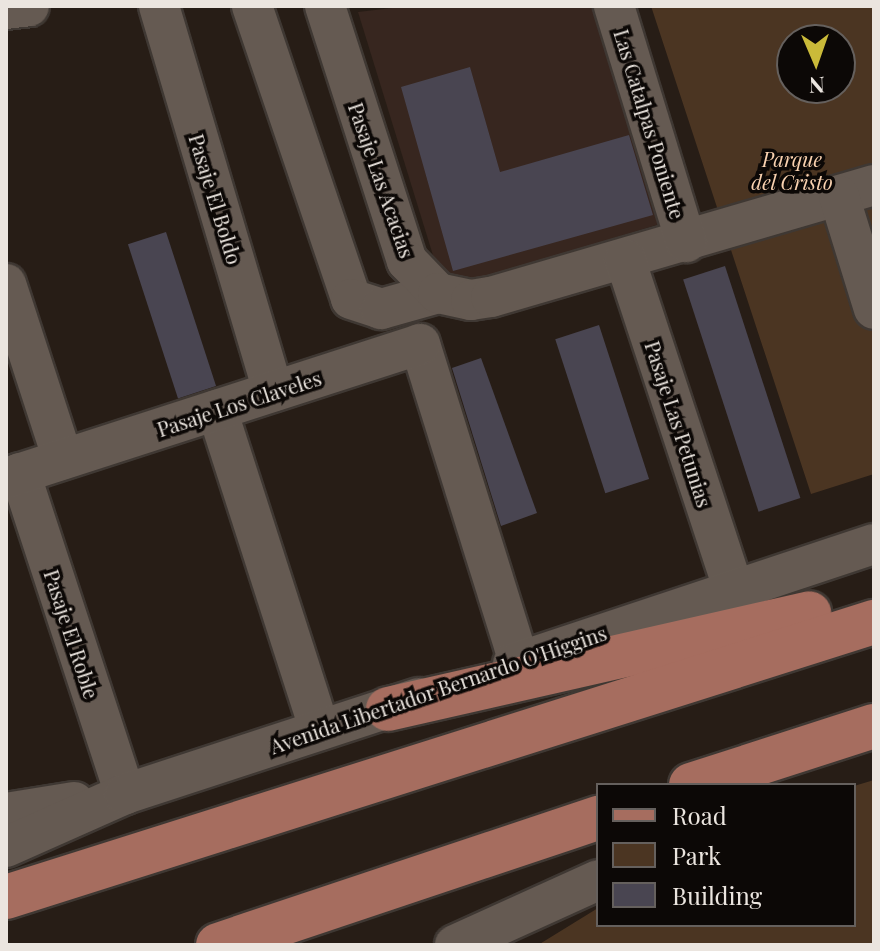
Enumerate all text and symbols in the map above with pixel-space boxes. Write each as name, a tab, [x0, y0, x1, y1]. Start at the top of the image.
north arrow	[776, 24, 856, 104]
street label: Las Catalpas Poniente	[610, 26, 690, 222]
text: N	[808, 71, 825, 101]
street label: Pasaje Las Acacias	[344, 99, 420, 261]
street label: Pasaje El Boldo	[185, 131, 247, 267]
park label: Parque del Cristo	[751, 147, 833, 194]
street label: Pasaje Las Petunias	[641, 338, 717, 510]
street label: Pasaje Los Claveles	[154, 365, 324, 441]
street label: Pasaje El Roble	[40, 566, 104, 702]
street label: Avenida Libertador Bernardo O'Higgins	[266, 620, 610, 758]
legend	[596, 783, 856, 927]
text: Road	[672, 799, 727, 831]
text: Park	[672, 839, 721, 871]
text: Building	[672, 879, 762, 911]

